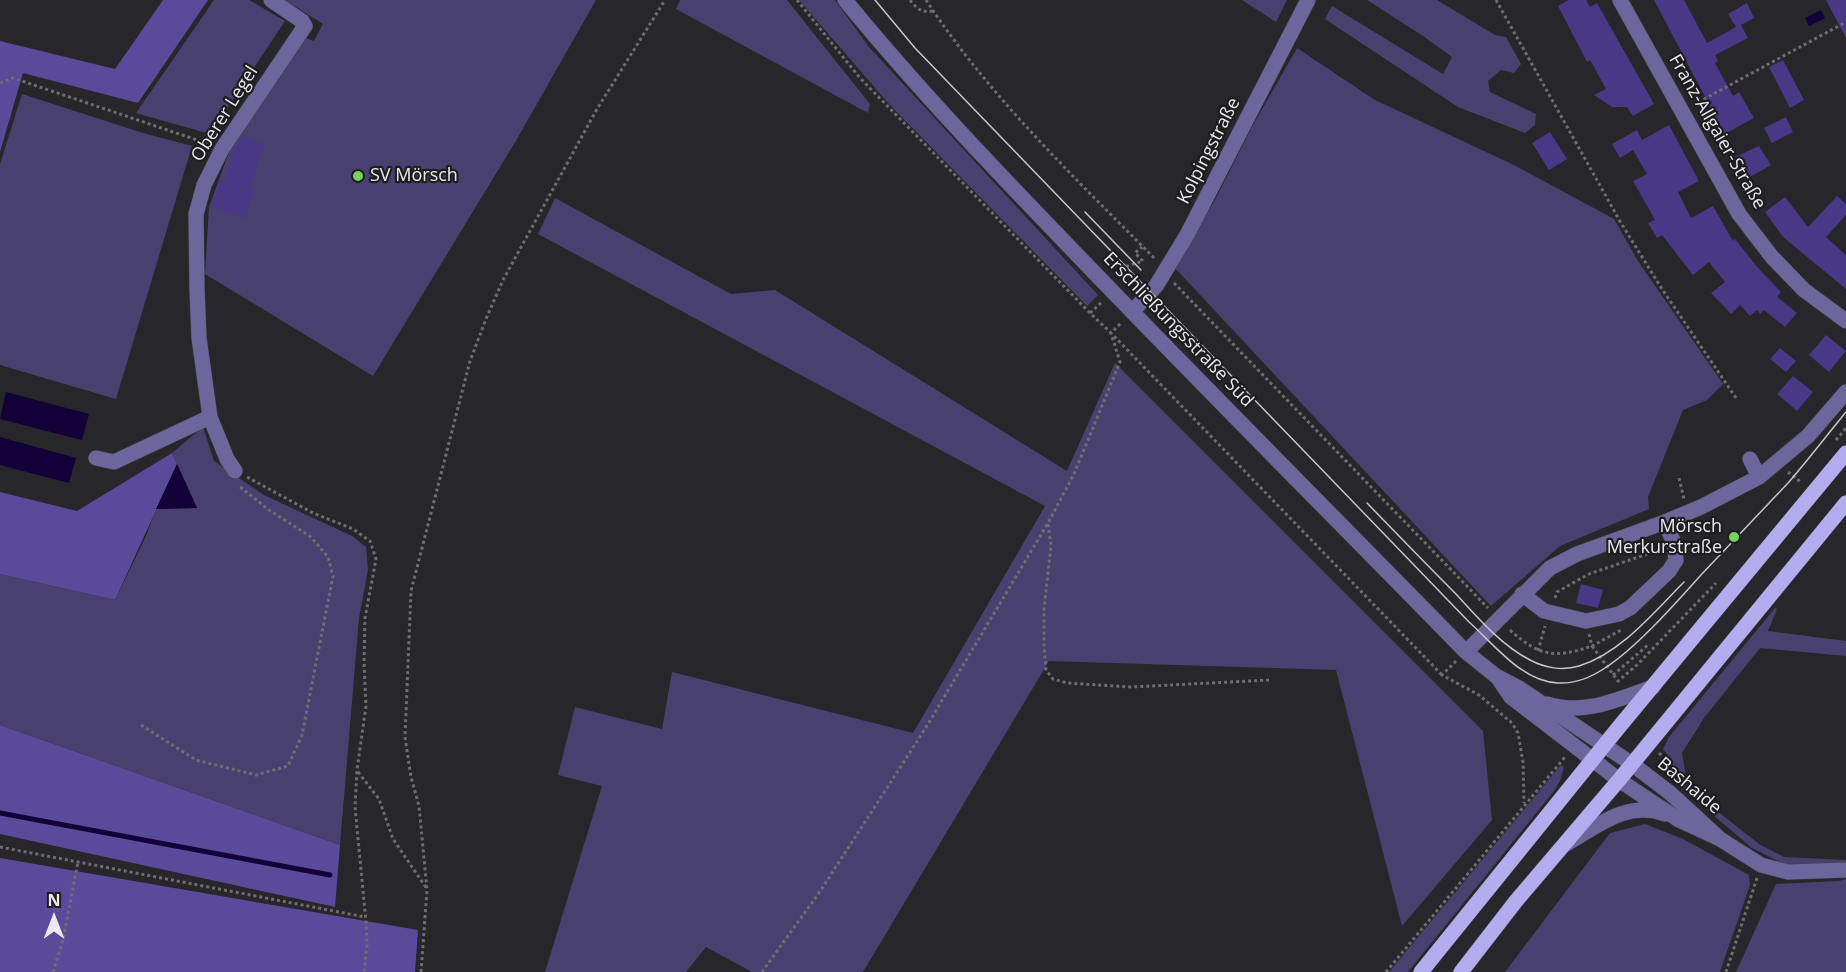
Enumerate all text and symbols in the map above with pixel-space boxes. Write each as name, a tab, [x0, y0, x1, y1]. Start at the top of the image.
street label: Franz-Allgaier-Straße	[1664, 51, 1770, 213]
street label: Oberer Legel	[187, 62, 263, 166]
street label: Kolpingstraße	[1173, 94, 1245, 208]
place label: SV Mörsch	[370, 165, 458, 187]
marker: SV Mörsch	[351, 169, 365, 183]
street label: Erschließungsstraße Süd	[1098, 248, 1258, 412]
place label: Mörsch Merkurstraße	[1607, 516, 1722, 558]
marker: Mörsch Merkurstraße	[1727, 530, 1741, 544]
street label: Bashaide	[1653, 753, 1725, 819]
north arrow	[24, 888, 84, 948]
text: N	[47, 889, 61, 911]

